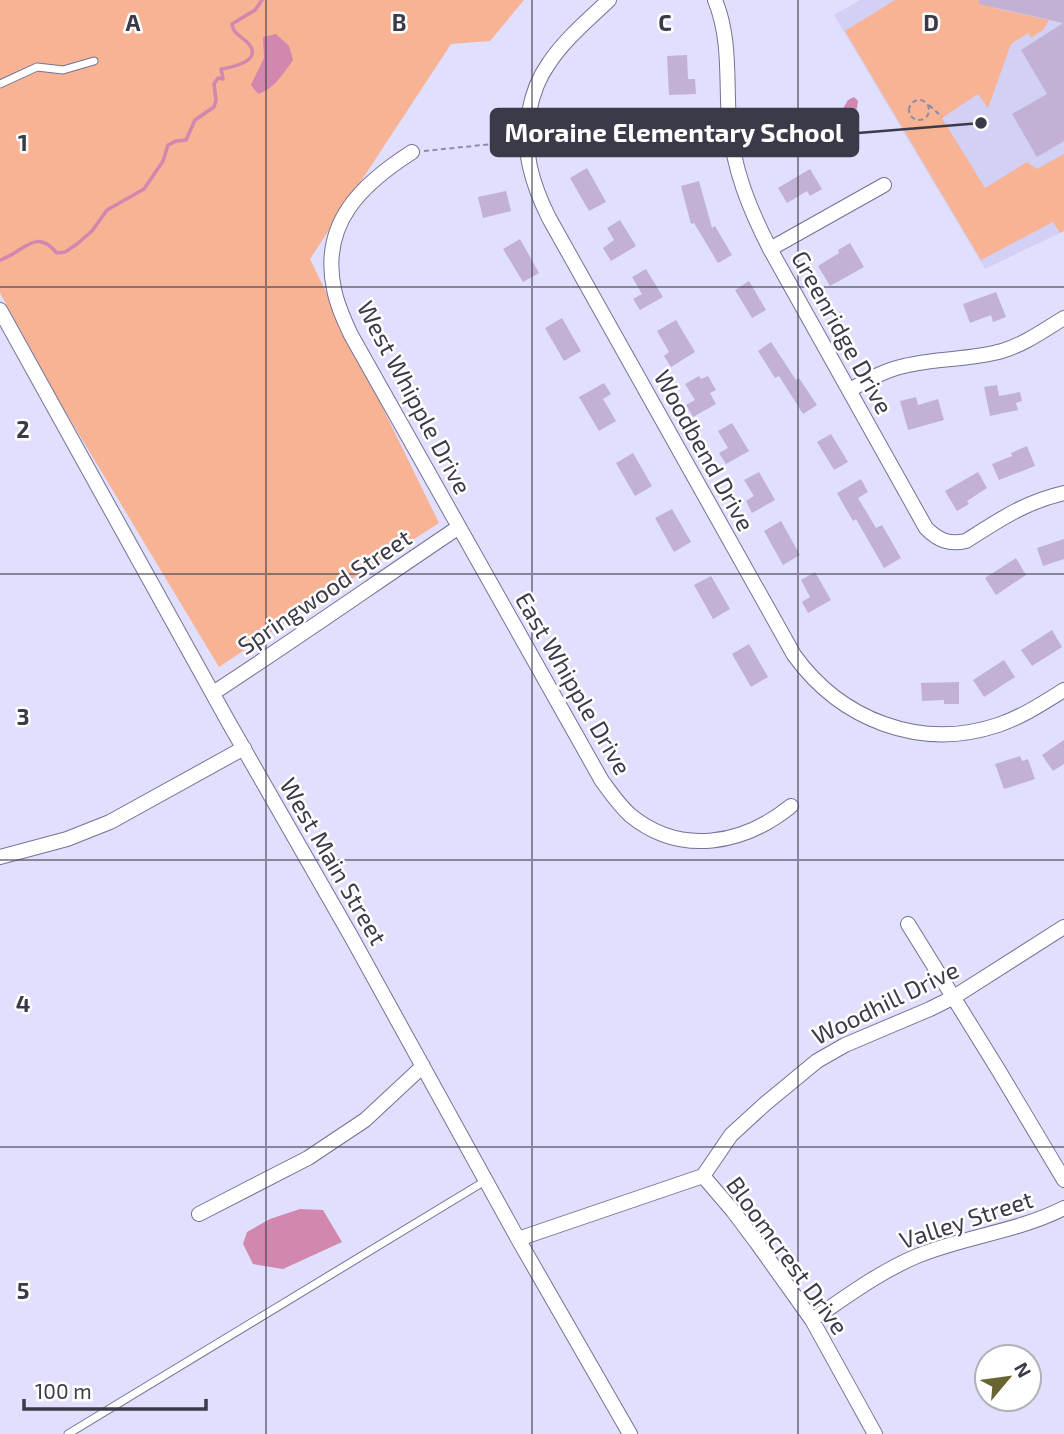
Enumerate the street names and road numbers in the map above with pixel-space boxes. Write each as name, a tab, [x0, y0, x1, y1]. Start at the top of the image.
street label: Greenridge Drive	[786, 245, 900, 419]
street label: West Whipple Drive	[352, 296, 478, 498]
street label: Woodbend Drive	[649, 364, 761, 536]
street label: Springwood Street	[232, 522, 416, 660]
street label: East Whipple Drive	[510, 587, 638, 779]
street label: West Main Street	[274, 772, 394, 950]
street label: Woodhill Drive	[807, 954, 963, 1050]
street label: Bloomcrest Drive	[721, 1170, 855, 1340]
street label: Valley Street	[896, 1184, 1036, 1254]

